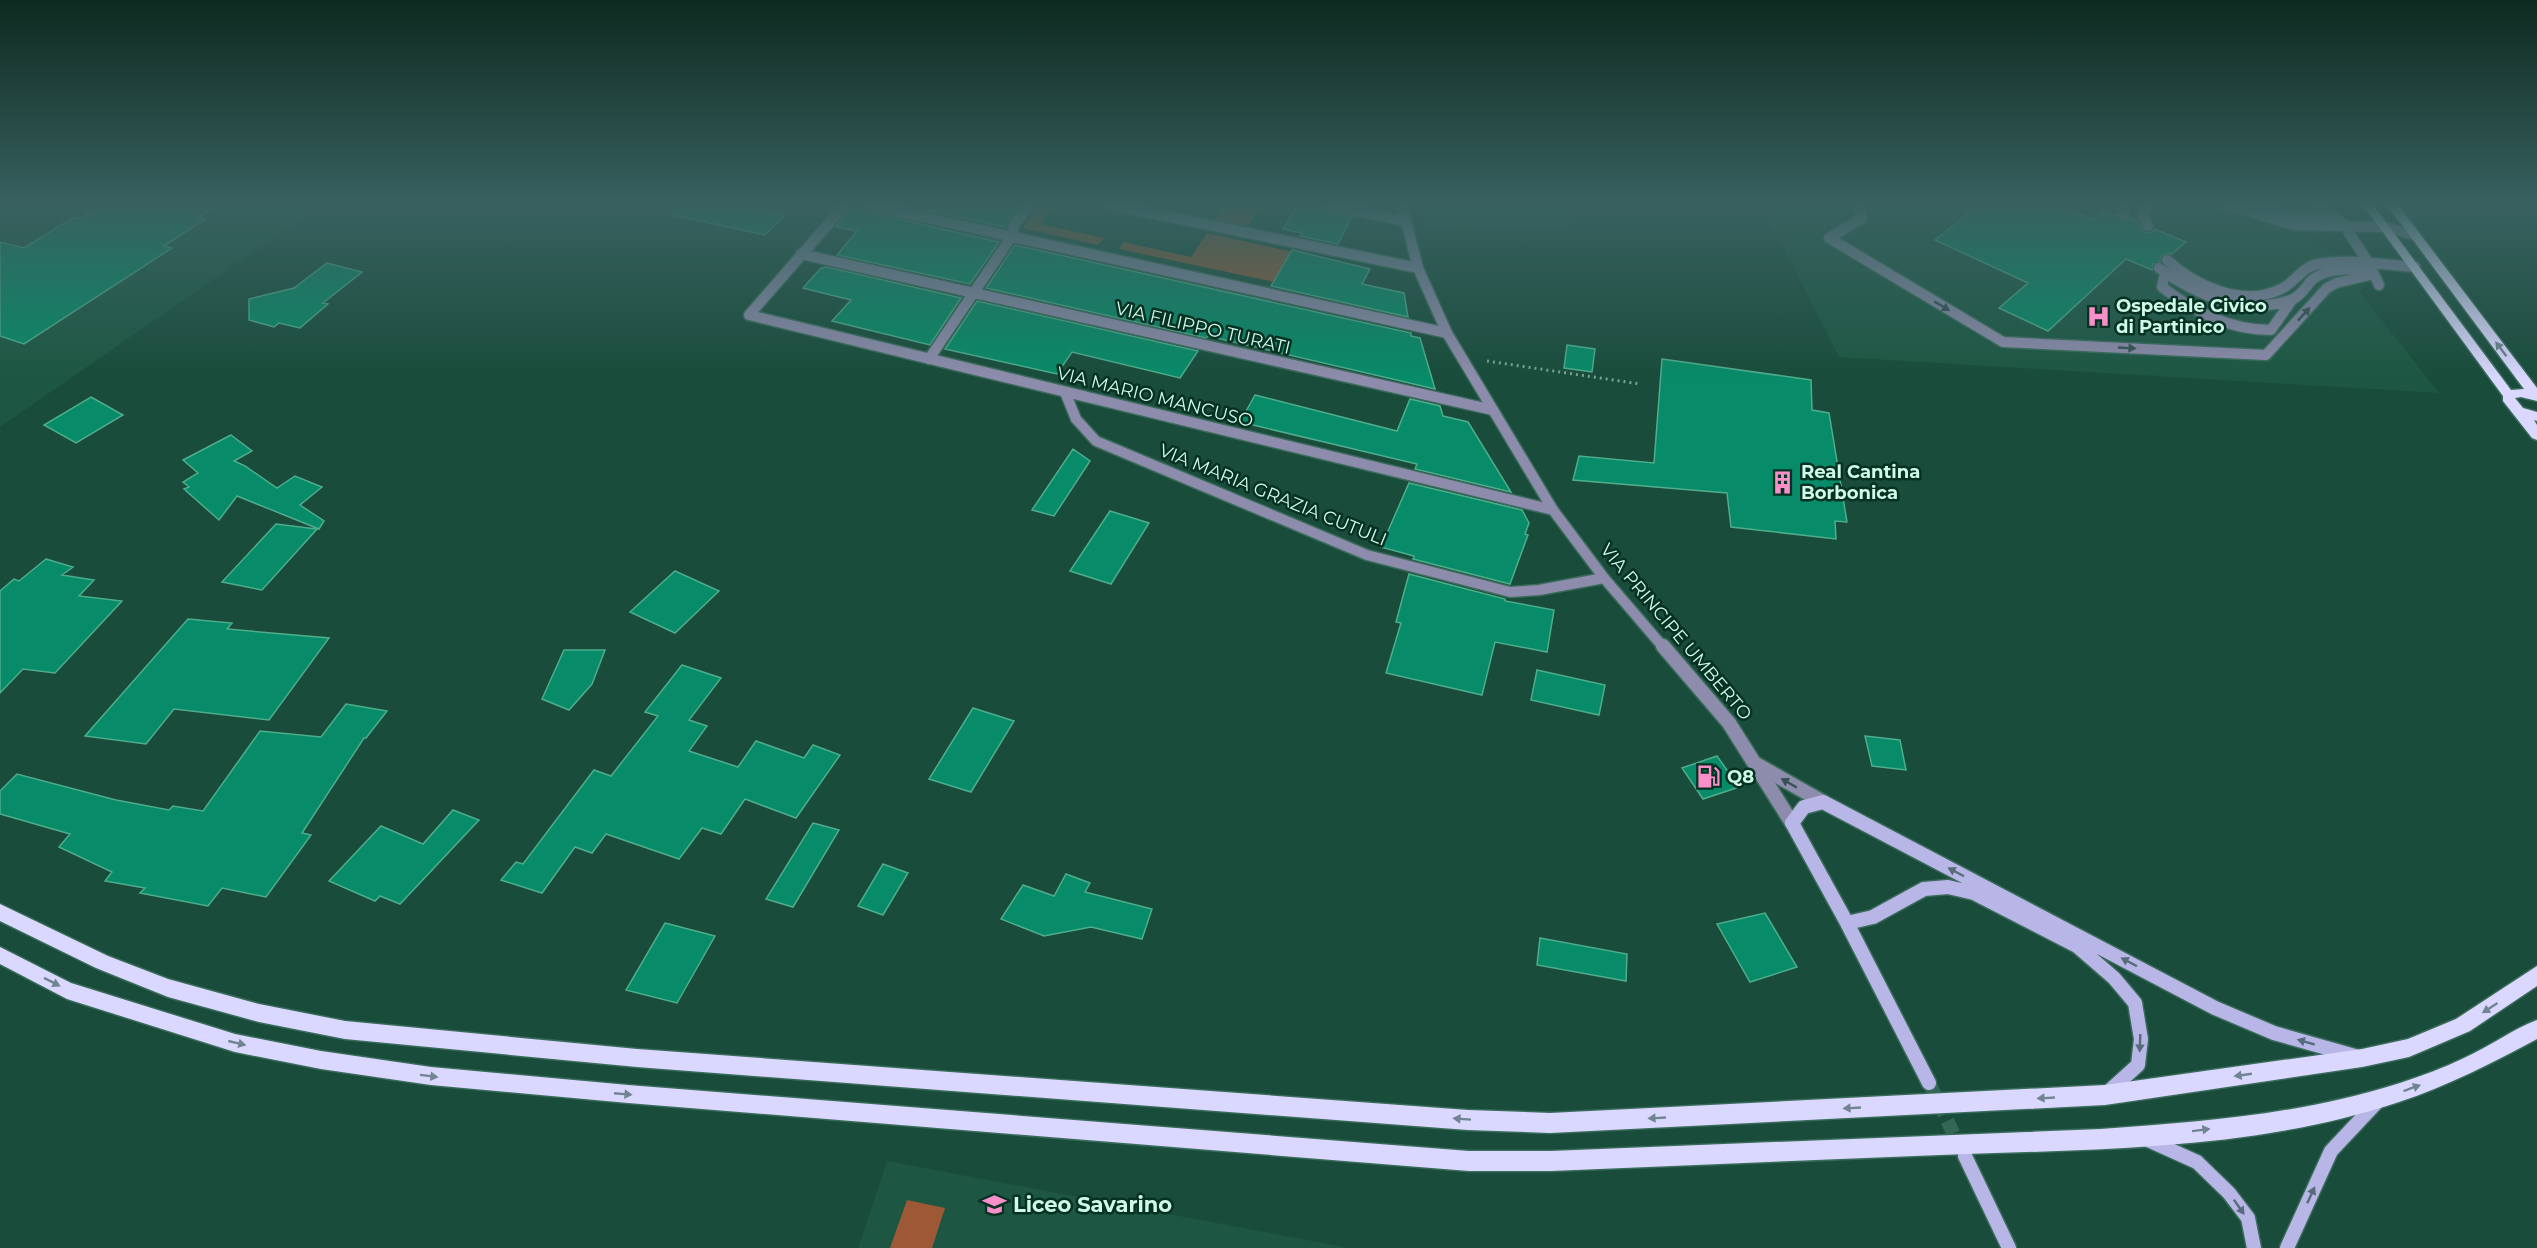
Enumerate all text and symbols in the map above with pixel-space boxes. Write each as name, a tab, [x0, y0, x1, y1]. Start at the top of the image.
place label: Ospedale Civico di Partinico	[2116, 295, 2267, 338]
street label: VIA FILIPPO TURATI	[1113, 297, 1293, 359]
one-way arrow	[1934, 300, 1950, 311]
hospital icon: Ospedale Civico di Partinico	[2085, 303, 2111, 329]
one-way arrow	[2296, 307, 2310, 321]
one-way arrow	[2495, 342, 2507, 357]
one-way arrow	[2117, 344, 2136, 353]
street label: VIA MARIO MANCUSO	[1055, 362, 1255, 432]
street label: VIA MARIA GRAZIA CUTULI	[1156, 439, 1390, 551]
place label: Real Cantina Borbonica	[1801, 461, 1920, 504]
building icon: Real Cantina Borbonica	[1770, 469, 1796, 495]
street label: VIA PRINCIPE UMBERTO	[1596, 539, 1756, 725]
fuel station icon: Q8	[1696, 764, 1722, 790]
place label: Q8	[1727, 766, 1754, 788]
one-way arrow	[1780, 778, 1797, 788]
one-way arrow	[1947, 867, 1964, 877]
one-way arrow	[2120, 958, 2138, 968]
one-way arrow	[43, 976, 61, 986]
one-way arrow	[2482, 1003, 2498, 1014]
one-way arrow	[2135, 1034, 2144, 1053]
one-way arrow	[2297, 1037, 2315, 1047]
one-way arrow	[228, 1038, 246, 1048]
one-way arrow	[420, 1071, 439, 1080]
one-way arrow	[2234, 1071, 2253, 1080]
one-way arrow	[2403, 1082, 2421, 1092]
one-way arrow	[614, 1089, 633, 1099]
one-way arrow	[2037, 1093, 2056, 1102]
one-way arrow	[1842, 1103, 1861, 1112]
one-way arrow	[1647, 1113, 1666, 1122]
one-way arrow	[1452, 1115, 1471, 1124]
one-way arrow	[2191, 1126, 2210, 1135]
one-way arrow	[2306, 1186, 2315, 1203]
school or university icon: Liceo Savarino	[982, 1191, 1008, 1217]
place label: Liceo Savarino	[1013, 1192, 1172, 1217]
one-way arrow	[2233, 1198, 2245, 1214]

